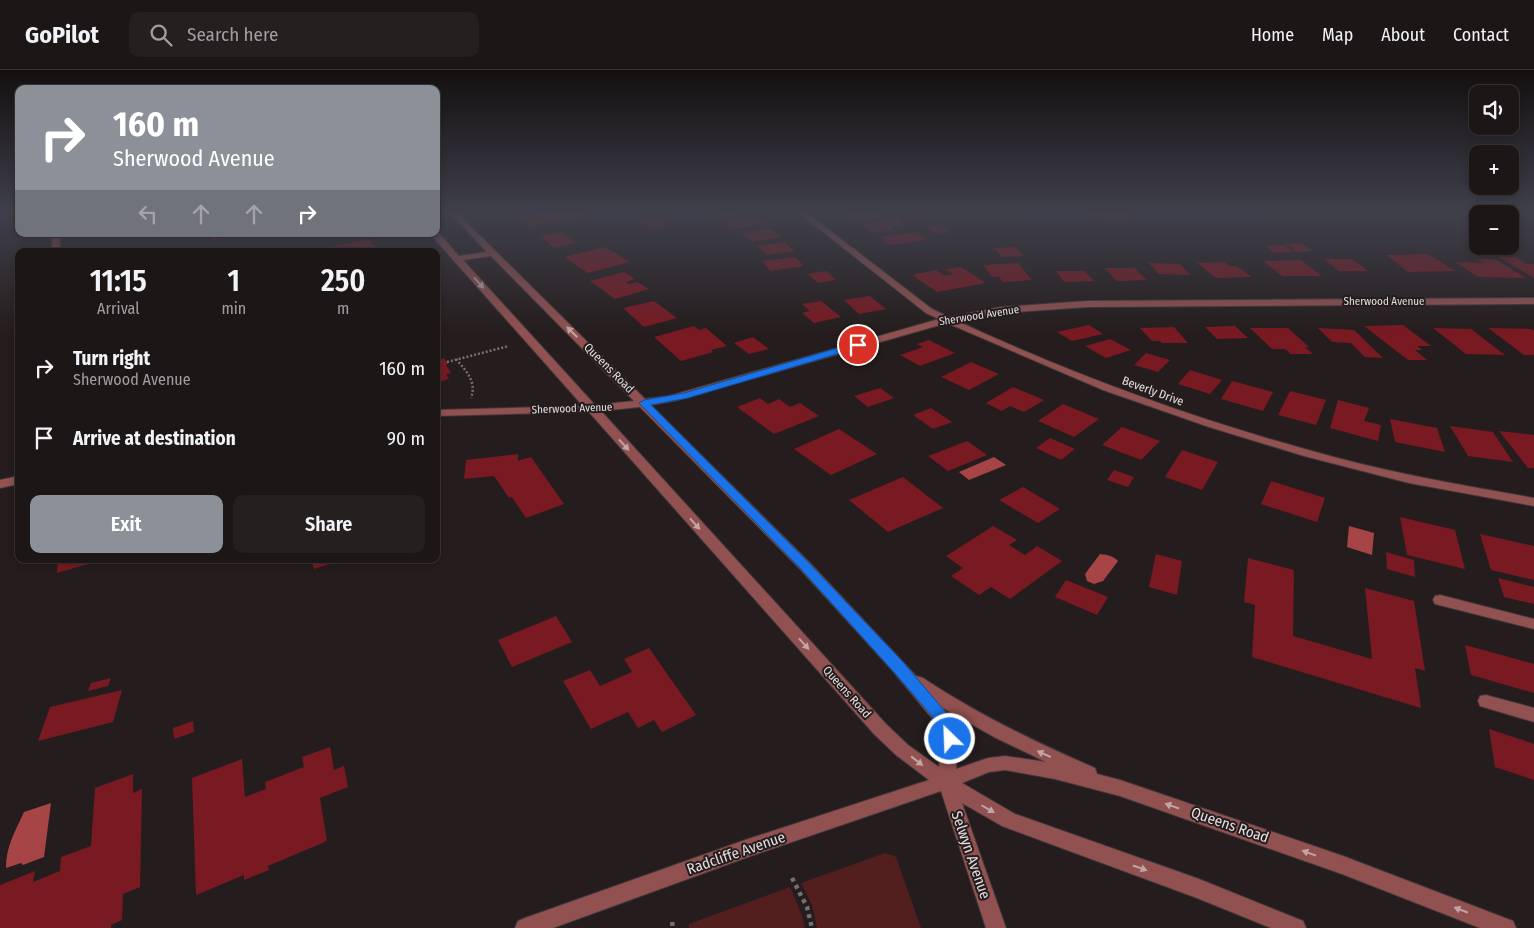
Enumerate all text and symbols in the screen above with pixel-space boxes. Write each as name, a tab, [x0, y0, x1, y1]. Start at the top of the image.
search box	[129, 12, 479, 57]
text: GoPilot	[25, 21, 99, 49]
icon: search	[147, 21, 175, 49]
text: Search here	[187, 23, 279, 46]
text: Home	[1251, 24, 1294, 46]
text: Map	[1322, 24, 1353, 46]
text: About	[1381, 24, 1425, 46]
text: Contact	[1453, 24, 1509, 46]
map controls	[1469, 85, 1519, 255]
button: sound	[1469, 85, 1519, 135]
text: 160 m	[113, 103, 199, 145]
icon: right	[30, 105, 95, 170]
text: Sherwood Avenue	[113, 145, 275, 172]
button: +	[1469, 145, 1519, 195]
icon: left	[134, 200, 162, 228]
icon: ahead	[187, 200, 215, 228]
icon: ahead	[240, 200, 268, 228]
icon: right	[293, 200, 321, 228]
button: −	[1469, 205, 1519, 255]
text: 11:15	[90, 263, 147, 299]
text: 1	[228, 263, 240, 299]
text: 250	[321, 263, 365, 299]
one-way arrow	[473, 277, 484, 290]
street label: Sherwood Avenue	[1344, 295, 1424, 308]
text: Arrival	[97, 299, 139, 318]
text: min	[221, 299, 246, 318]
text: m	[337, 299, 349, 318]
street label: Sherwood Avenue	[938, 303, 1020, 328]
pin	[837, 324, 879, 366]
one-way arrow	[567, 326, 579, 338]
icon: arrive	[844, 331, 872, 359]
street label: Queens Road	[581, 340, 637, 396]
text: Turn right	[73, 347, 150, 370]
icon: right	[30, 354, 58, 382]
text: 160 m	[379, 357, 425, 380]
text: Sherwood Avenue	[73, 370, 191, 389]
street label: Beverly Drive	[1120, 373, 1186, 409]
street label: Sherwood Avenue	[531, 401, 613, 416]
icon: arrive	[30, 424, 58, 452]
text: Arrive at destination	[73, 427, 236, 450]
text: 90 m	[387, 427, 425, 450]
one-way arrow	[618, 438, 630, 450]
button: Exit	[30, 495, 223, 553]
button: Share	[233, 495, 425, 553]
one-way arrow	[689, 518, 701, 530]
one-way arrow	[798, 638, 810, 650]
street label: Queens Road	[820, 663, 874, 721]
position arrow	[923, 712, 975, 764]
one-way arrow	[1037, 750, 1051, 758]
one-way arrow	[910, 755, 923, 766]
one-way arrow	[1164, 801, 1179, 809]
street label: Queens Road	[1189, 803, 1271, 847]
one-way arrow	[981, 805, 996, 813]
street label: Selwyn Avenue	[948, 809, 994, 901]
street label: Radcliffe Avenue	[685, 828, 787, 878]
one-way arrow	[1301, 849, 1316, 857]
one-way arrow	[1132, 865, 1147, 872]
one-way arrow	[1454, 906, 1468, 914]

